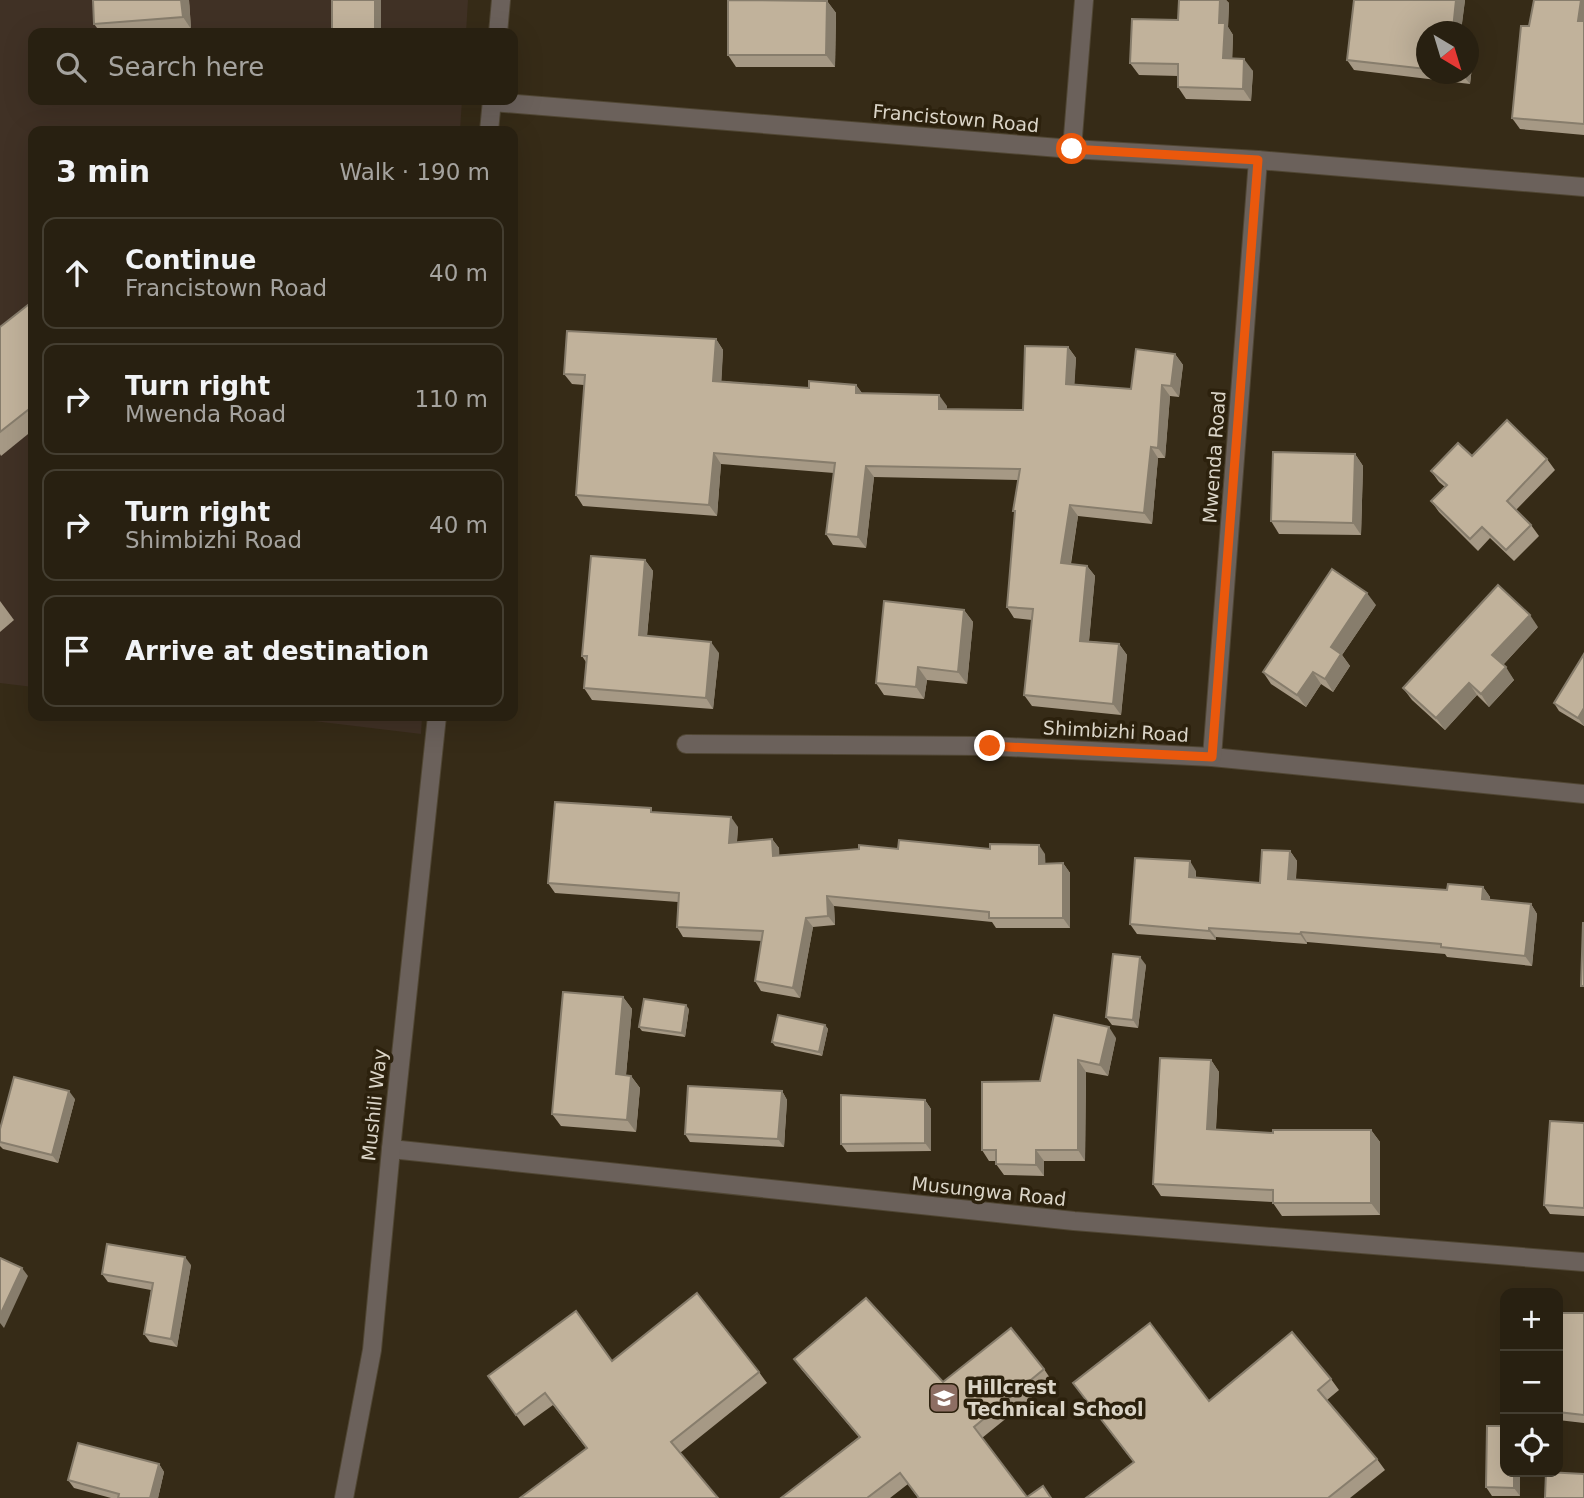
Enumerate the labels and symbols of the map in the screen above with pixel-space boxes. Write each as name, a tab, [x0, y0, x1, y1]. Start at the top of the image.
north arrow	[1416, 21, 1479, 84]
street label: Francistown Road	[872, 100, 1040, 136]
route start	[1056, 133, 1087, 164]
street label: Mwenda Road	[1198, 390, 1230, 524]
street label: Shimbizhi Road	[1042, 716, 1190, 746]
route end	[974, 730, 1005, 761]
street label: Mushili Way	[357, 1048, 391, 1162]
street label: Musungwa Road	[911, 1172, 1067, 1210]
place label: Hillcrest Technical School	[967, 1376, 1143, 1420]
school or university icon: Hillcrest Technical School	[927, 1381, 961, 1415]

